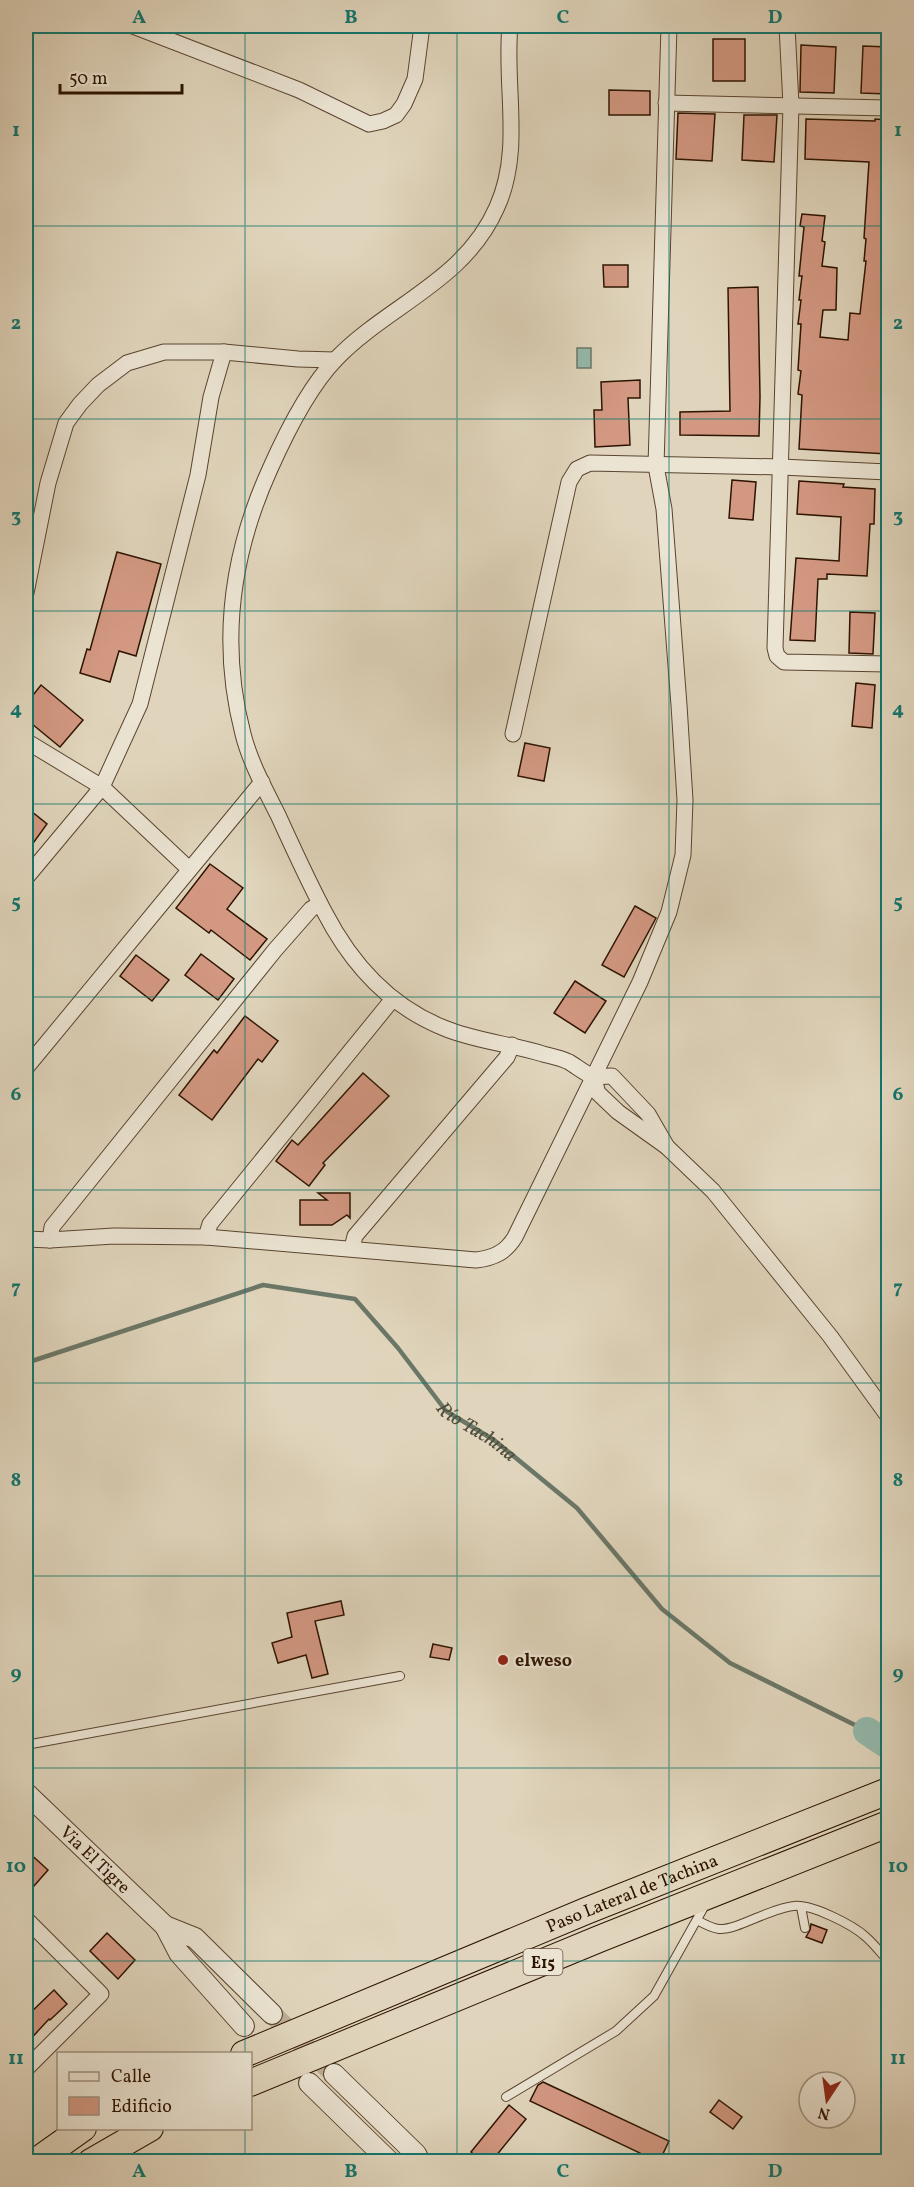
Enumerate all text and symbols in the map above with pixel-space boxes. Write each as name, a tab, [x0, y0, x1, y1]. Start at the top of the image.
text: A	[132, 4, 146, 32]
text: B	[344, 4, 358, 32]
text: C	[557, 4, 570, 32]
text: D	[768, 4, 782, 32]
scale bar	[60, 57, 182, 95]
text: 50 m	[69, 67, 108, 92]
text: 1	[12, 117, 20, 145]
text: 1	[894, 117, 902, 145]
text: 2	[11, 310, 21, 338]
text: 2	[893, 310, 903, 338]
text: 3	[11, 503, 21, 531]
text: 3	[893, 503, 903, 531]
text: 4	[10, 696, 22, 724]
text: 4	[892, 696, 904, 724]
text: 5	[11, 889, 21, 917]
text: 5	[893, 889, 903, 917]
text: 6	[11, 1081, 22, 1109]
text: 6	[893, 1081, 904, 1109]
text: 7	[11, 1274, 21, 1302]
text: 7	[893, 1274, 903, 1302]
water label: Río Tachina	[428, 1397, 522, 1469]
text: 8	[11, 1467, 21, 1495]
text: 8	[893, 1467, 903, 1495]
place label: elweso	[515, 1649, 572, 1674]
marker: elweso	[496, 1653, 510, 1667]
text: 9	[10, 1660, 22, 1688]
text: 9	[892, 1660, 904, 1688]
street label: Via El Tigre	[53, 1821, 135, 1900]
street label: Paso Lateral de Tachina	[543, 1849, 722, 1940]
text: 10	[6, 1853, 26, 1881]
text: 10	[888, 1853, 908, 1881]
road number: E15	[524, 1949, 562, 1975]
text: 11	[8, 2045, 24, 2073]
text: 11	[890, 2045, 906, 2073]
legend	[57, 2052, 252, 2130]
text: Calle	[111, 2065, 151, 2090]
north arrow	[797, 2070, 857, 2130]
text: Edificio	[111, 2095, 172, 2120]
text: N	[816, 2101, 832, 2125]
text: A	[132, 2158, 146, 2186]
text: B	[344, 2158, 358, 2186]
text: C	[557, 2158, 570, 2186]
text: D	[768, 2158, 782, 2186]

